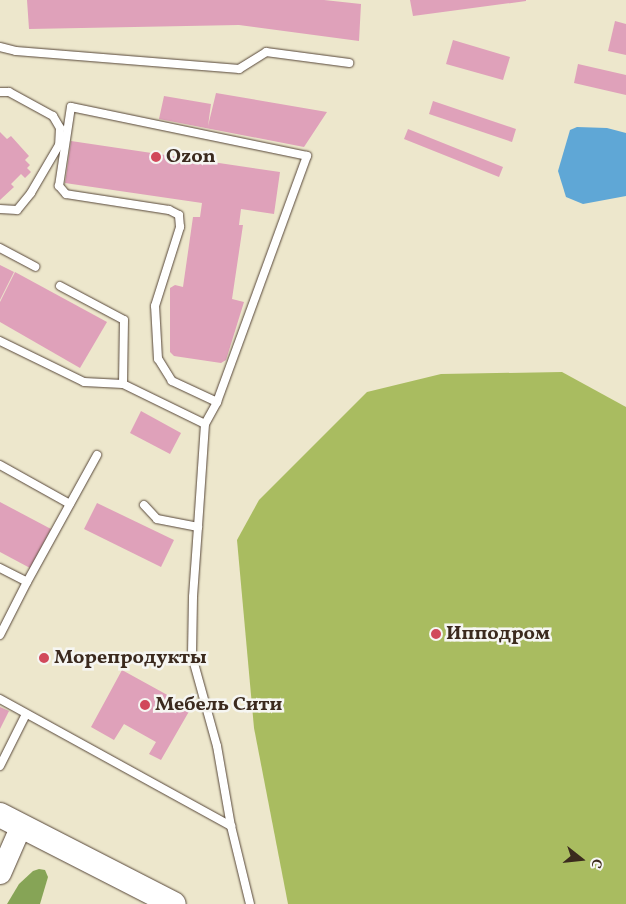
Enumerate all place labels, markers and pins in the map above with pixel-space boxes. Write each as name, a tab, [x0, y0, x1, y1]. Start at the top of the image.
place label: Ozon	[166, 145, 216, 169]
marker: Ozon	[150, 151, 162, 163]
place label: Ипподром	[446, 622, 550, 646]
marker: Ипподром	[430, 628, 442, 640]
place label: Морепродукты	[54, 646, 207, 670]
marker: Морепродукты	[38, 652, 50, 664]
place label: Мебель Сити	[155, 693, 282, 717]
marker: Мебель Сити	[139, 699, 151, 711]

